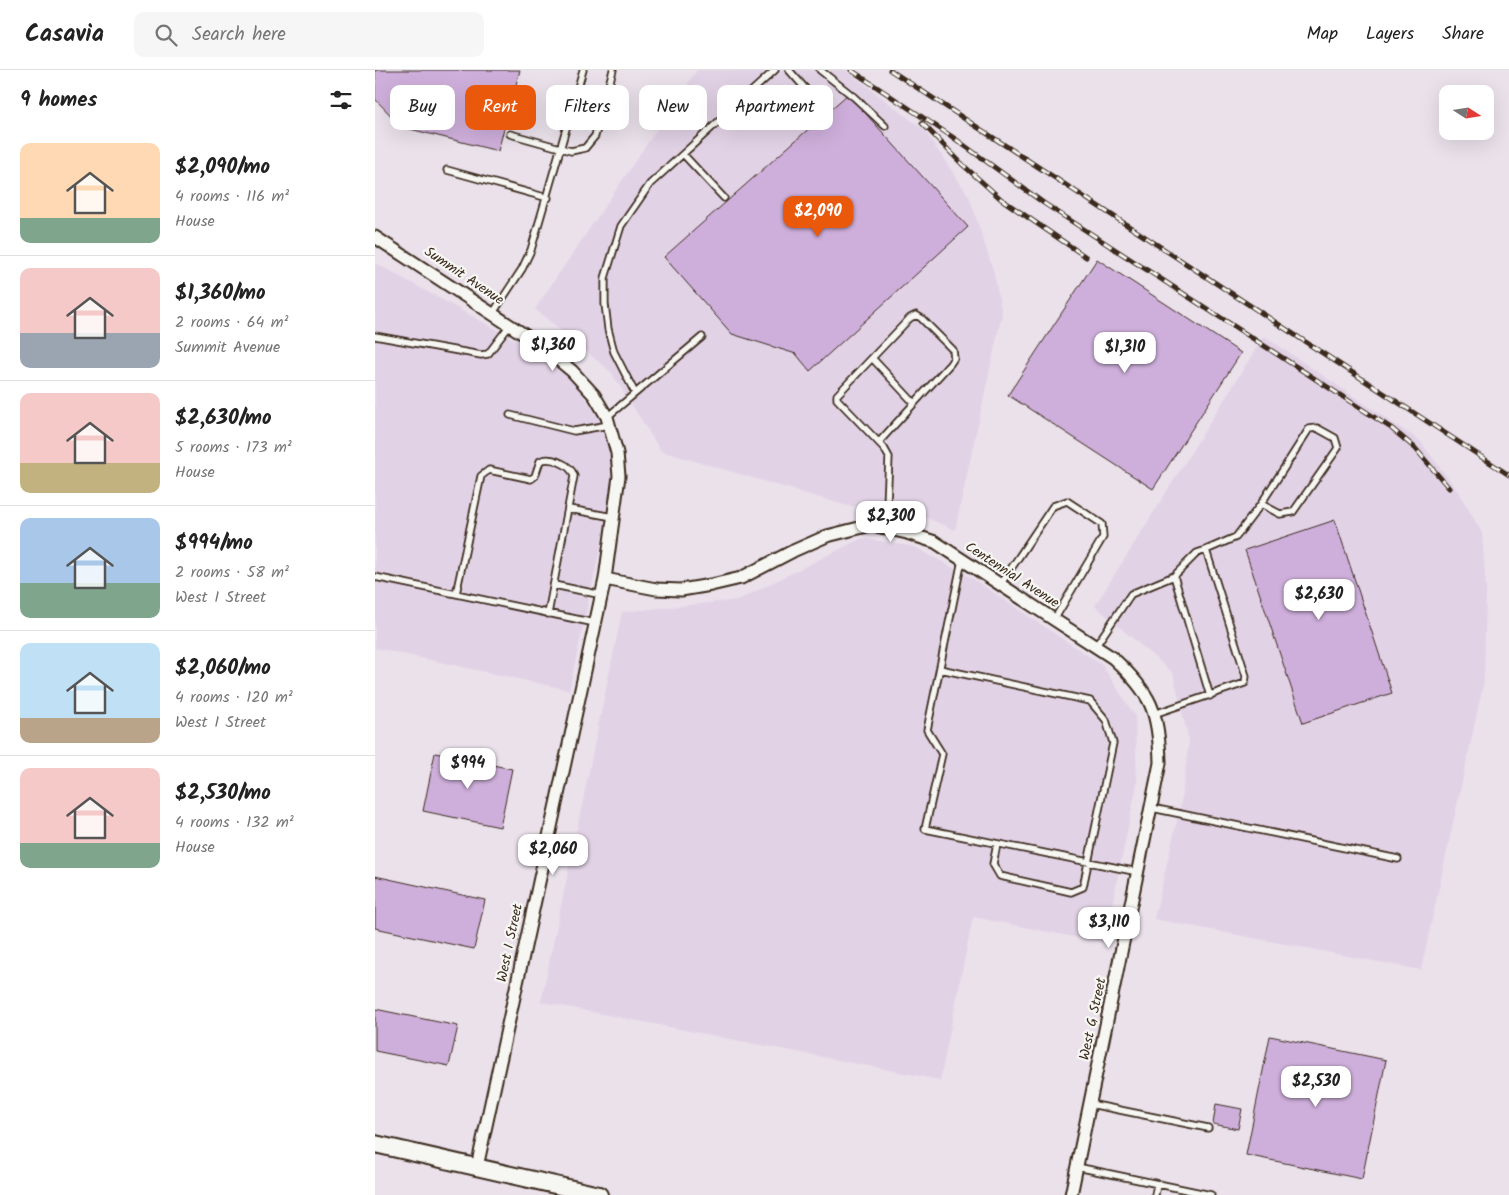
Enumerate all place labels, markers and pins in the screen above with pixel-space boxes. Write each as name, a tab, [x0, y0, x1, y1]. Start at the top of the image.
pin: $2,090	[777, 196, 859, 238]
pin: $1,360	[512, 330, 594, 372]
pin: $1,310	[1084, 332, 1166, 374]
pin: $2,300	[850, 500, 932, 543]
pin: $2,630	[1278, 578, 1360, 621]
pin: $994	[438, 748, 498, 790]
pin: $2,060	[512, 834, 594, 876]
pin: $3,110	[1068, 906, 1150, 949]
pin: $2,530	[1275, 1066, 1357, 1108]

